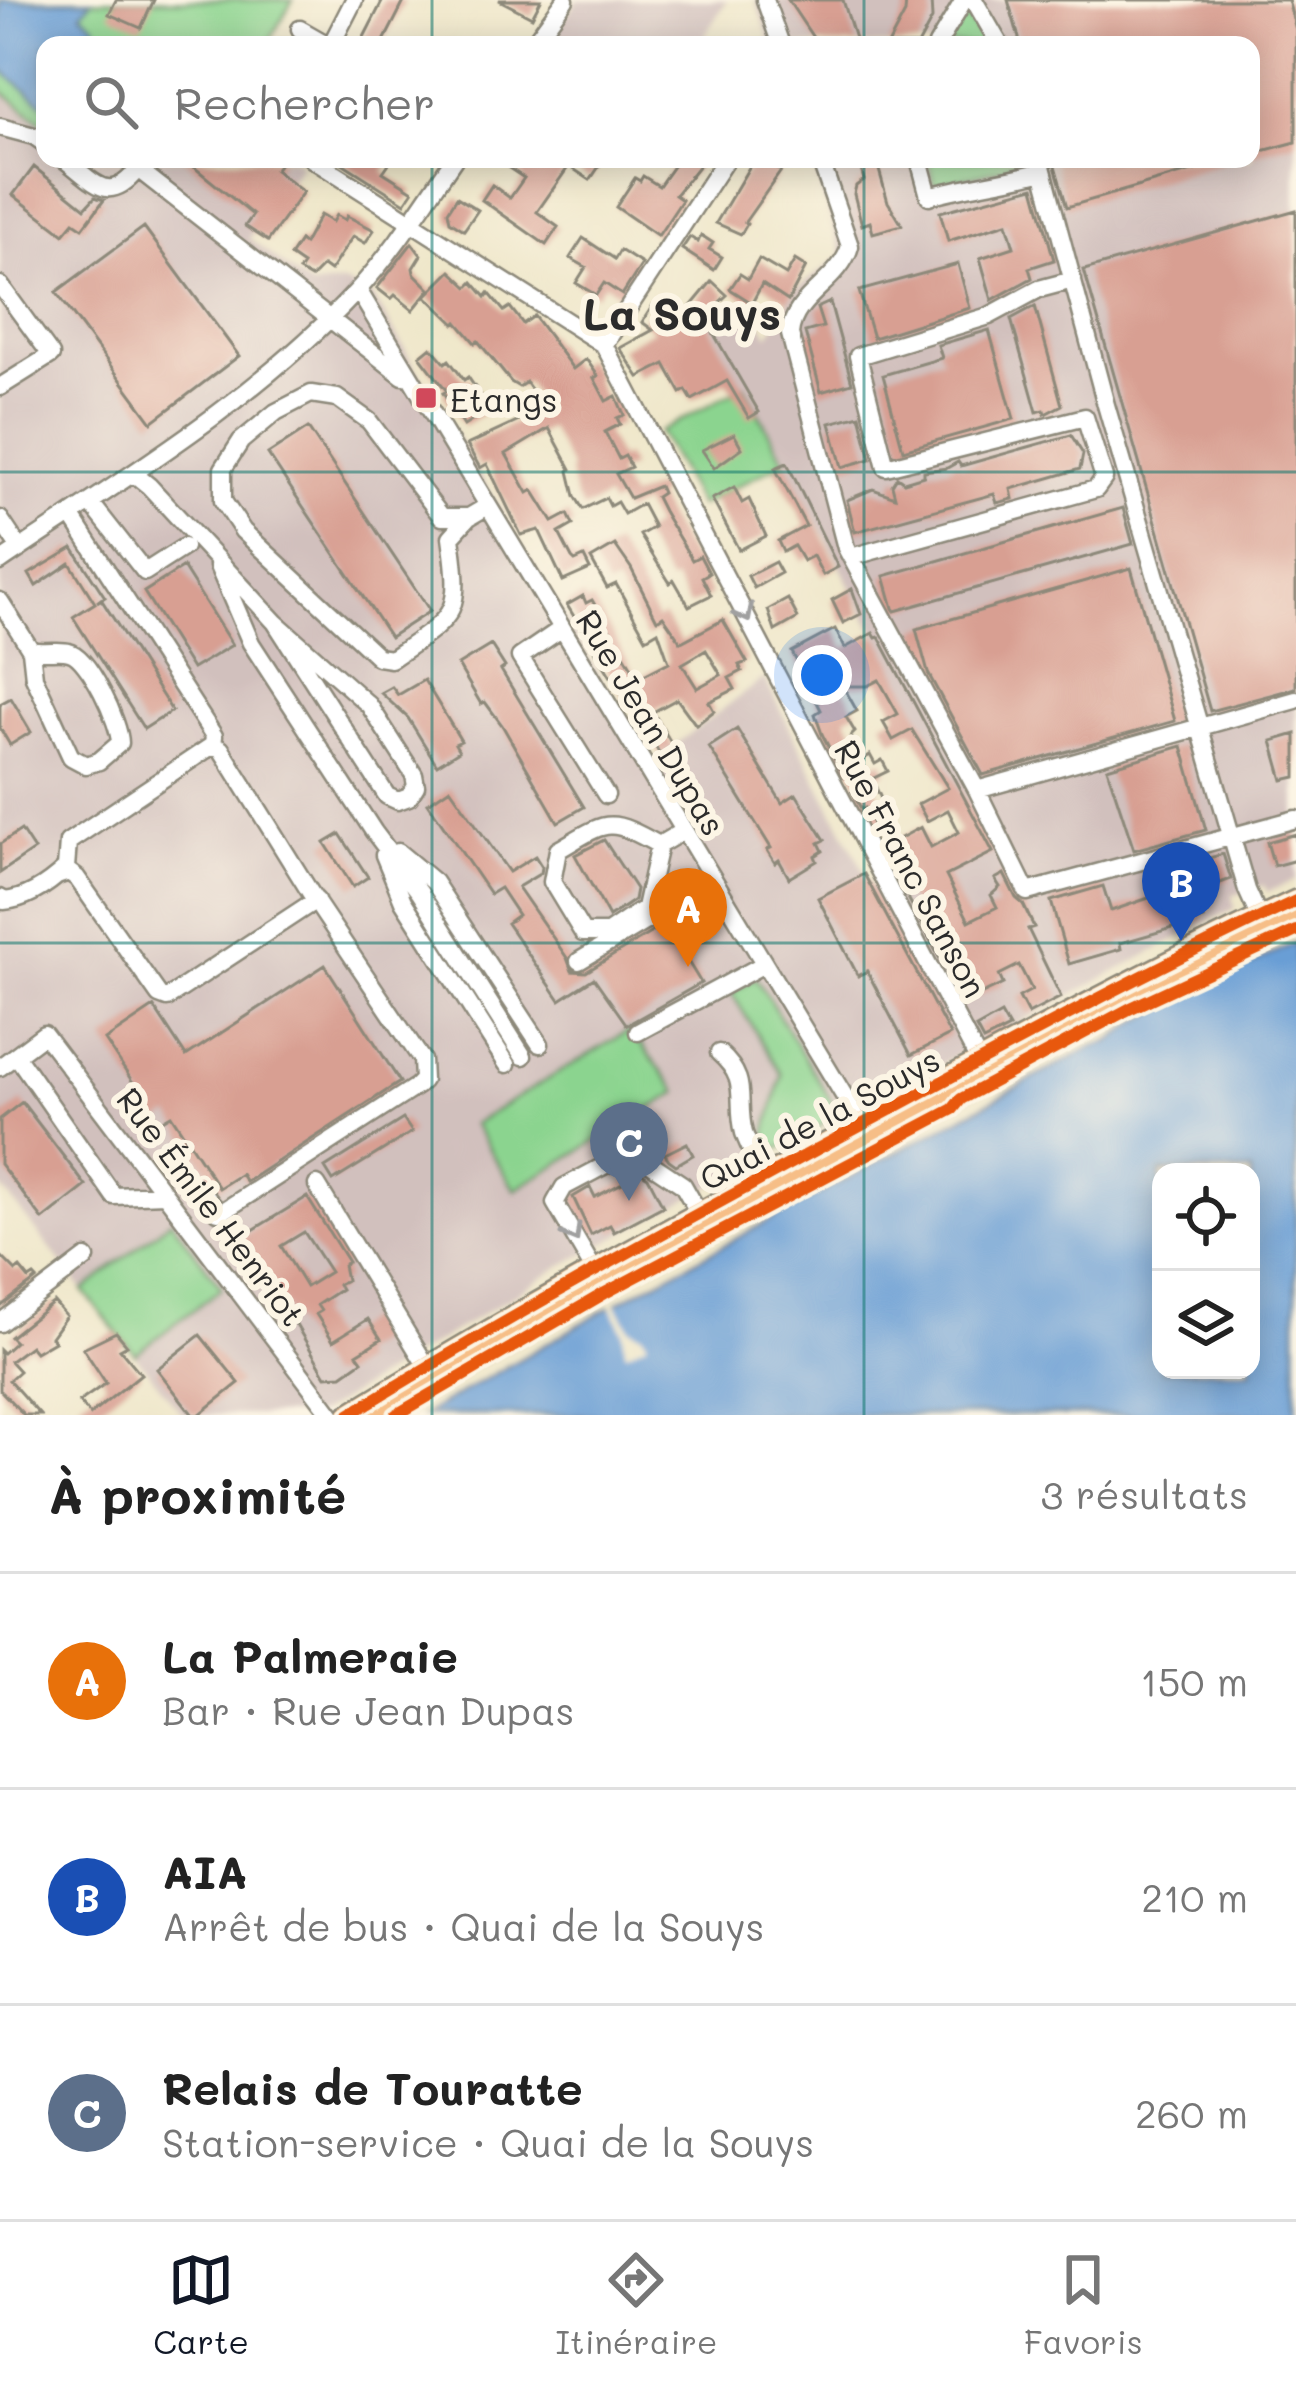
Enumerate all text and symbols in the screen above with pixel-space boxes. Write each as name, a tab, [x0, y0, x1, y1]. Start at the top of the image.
search box	[36, 36, 1260, 168]
icon: search	[78, 69, 144, 135]
text: Rechercher	[174, 73, 435, 131]
district label: La Souys	[583, 283, 781, 342]
place label: Etangs	[450, 377, 557, 420]
marker: Etangs	[413, 385, 439, 411]
street label: Rue Jean Dupas	[568, 601, 736, 843]
one-way arrow	[731, 601, 754, 622]
your location	[792, 645, 852, 705]
street label: Rue Franc Sanson	[826, 732, 998, 1004]
pin: B	[1142, 842, 1220, 941]
pin: A	[649, 868, 727, 967]
street label: Quai de la Souys	[692, 1037, 947, 1200]
street label: Rue Émile Henriot	[108, 1078, 316, 1334]
pin: C	[590, 1102, 668, 1201]
map controls	[1152, 1163, 1260, 1379]
button: locate	[1152, 1163, 1260, 1271]
one-way arrow	[558, 1221, 581, 1243]
button: layers	[1152, 1271, 1260, 1379]
text: À proximité	[48, 1460, 346, 1527]
text: 3 résultats	[1041, 1468, 1248, 1519]
text: La Palmeraie	[162, 1626, 458, 1684]
text: A	[73, 1655, 101, 1706]
text: 150 m	[1140, 1655, 1248, 1706]
text: Bar · Rue Jean Dupas	[162, 1684, 574, 1735]
text: AIA	[162, 1842, 248, 1900]
text: B	[74, 1871, 100, 1922]
text: 210 m	[1141, 1871, 1248, 1922]
text: Arrêt de bus · Quai de la Souys	[162, 1900, 765, 1951]
text: Relais de Touratte	[162, 2058, 583, 2116]
text: C	[73, 2087, 101, 2138]
text: 260 m	[1135, 2087, 1248, 2138]
text: Station-service · Quai de la Souys	[162, 2116, 814, 2167]
tab: Carte	[153, 2247, 249, 2362]
tab: Itinéraire	[555, 2247, 717, 2362]
tab: Favoris	[1024, 2247, 1143, 2362]

